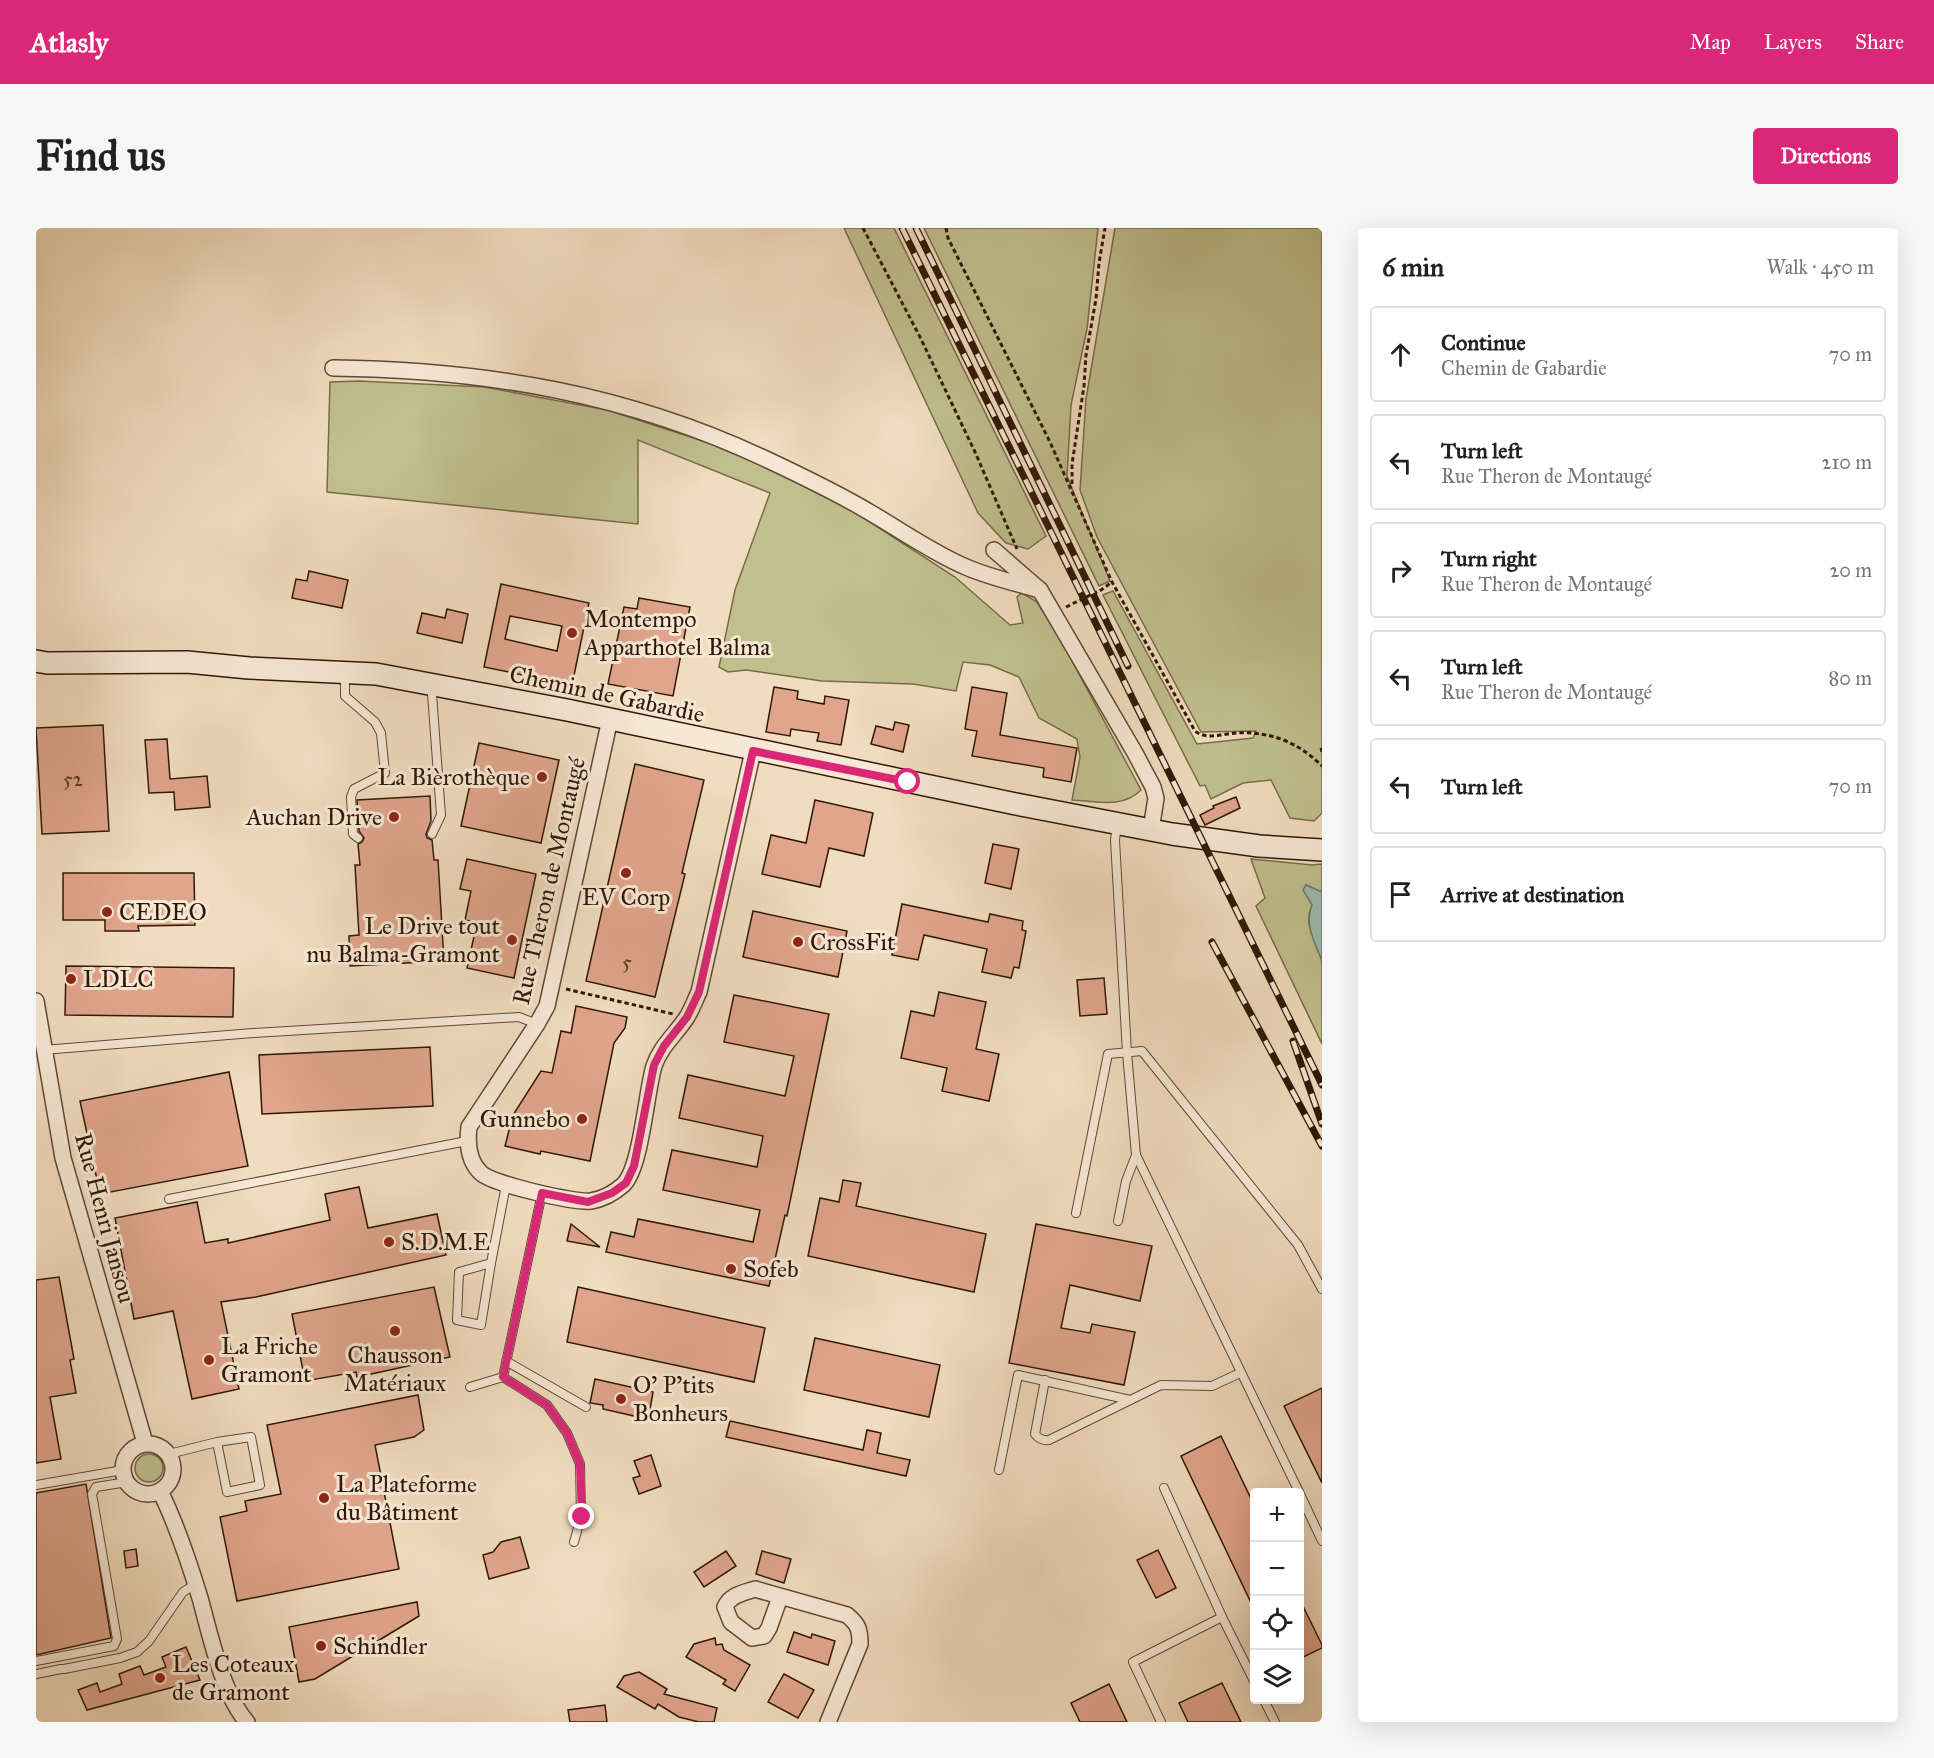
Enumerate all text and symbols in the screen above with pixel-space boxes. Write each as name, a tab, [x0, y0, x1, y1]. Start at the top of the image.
text: Atlasly	[30, 25, 108, 60]
text: Map	[1690, 29, 1731, 55]
text: Layers	[1764, 29, 1822, 55]
text: Share	[1855, 29, 1904, 55]
button: Directions	[1753, 128, 1898, 184]
text: Find us	[36, 130, 166, 182]
text: 6 min	[1382, 251, 1444, 283]
text: Walk · 450 m	[1767, 255, 1874, 279]
text: Continue	[1441, 329, 1526, 356]
icon: ahead	[1384, 338, 1417, 371]
text: 70 m	[1829, 342, 1872, 366]
text: Chemin de Gabardie	[1441, 356, 1607, 380]
text: Turn left	[1441, 437, 1523, 464]
icon: left	[1384, 446, 1417, 479]
text: 210 m	[1822, 450, 1872, 474]
text: Rue Theron de Montaugé	[1441, 464, 1652, 488]
text: Turn right	[1441, 545, 1537, 572]
icon: right	[1384, 554, 1417, 587]
text: 20 m	[1829, 558, 1872, 582]
text: Rue Theron de Montaugé	[1441, 572, 1652, 596]
place label: Montempo Apparthotel Balma	[583, 604, 771, 662]
marker: Montempo Apparthotel Balma	[565, 626, 579, 640]
text: Turn left	[1441, 653, 1523, 680]
street label: Chemin de Gabardie	[507, 659, 707, 729]
icon: left	[1384, 662, 1417, 695]
text: 80 m	[1829, 666, 1872, 690]
text: Rue Theron de Montaugé	[1441, 680, 1652, 704]
street label: Rue Theron de Montaugé	[506, 754, 592, 1008]
place label: La Bièrothèque	[378, 762, 530, 792]
house number: 52	[63, 766, 84, 792]
route start	[894, 768, 920, 794]
marker: La Bièrothèque	[535, 770, 549, 784]
icon: left	[1384, 770, 1417, 803]
text: Turn left	[1441, 773, 1523, 800]
text: 70 m	[1829, 774, 1872, 798]
place label: Auchan Drive	[245, 802, 382, 832]
marker: Auchan Drive	[387, 810, 401, 824]
marker: EV Corp	[619, 866, 633, 880]
icon: arrive	[1384, 878, 1417, 911]
text: Arrive at destination	[1441, 881, 1624, 908]
place label: EV Corp	[582, 882, 670, 912]
place label: CEDEO	[119, 897, 207, 927]
marker: CEDEO	[100, 905, 114, 919]
place label: Le Drive tout nu Balma-Gramont	[306, 911, 501, 969]
place label: CrossFit	[810, 927, 896, 957]
marker: Le Drive tout nu Balma-Gramont	[505, 933, 519, 947]
marker: CrossFit	[791, 935, 805, 949]
house number: 5	[622, 949, 632, 975]
place label: LDLC	[83, 964, 154, 994]
marker: LDLC	[64, 972, 78, 986]
place label: Gunnebo	[480, 1104, 570, 1134]
marker: Gunnebo	[575, 1112, 589, 1126]
street label: Rue Henri Jansou	[68, 1130, 142, 1307]
place label: S.D.M.E	[401, 1227, 490, 1257]
marker: S.D.M.E	[382, 1235, 396, 1249]
place label: Sofeb	[743, 1254, 799, 1284]
marker: Sofeb	[724, 1262, 738, 1276]
marker: Chausson Matériaux	[388, 1324, 402, 1338]
place label: La Friche Gramont	[221, 1331, 318, 1389]
place label: Chausson Matériaux	[344, 1340, 447, 1398]
marker: La Friche Gramont	[202, 1353, 216, 1367]
place label: O' P'tits Bonheurs	[633, 1370, 728, 1428]
marker: O' P'tits Bonheurs	[614, 1392, 628, 1406]
place label: La Plateforme du Bâtiment	[336, 1469, 477, 1527]
map controls	[1250, 1488, 1304, 1704]
button: +	[1250, 1488, 1304, 1542]
marker: La Plateforme du Bâtiment	[317, 1491, 331, 1505]
route end	[568, 1503, 594, 1529]
button: −	[1250, 1542, 1304, 1596]
button: locate	[1250, 1596, 1304, 1650]
place label: Schindler	[333, 1631, 427, 1661]
marker: Schindler	[314, 1639, 328, 1653]
place label: Les Coteaux de Gramont	[172, 1649, 295, 1707]
button: layers	[1250, 1650, 1304, 1704]
marker: Les Coteaux de Gramont	[153, 1671, 167, 1685]

